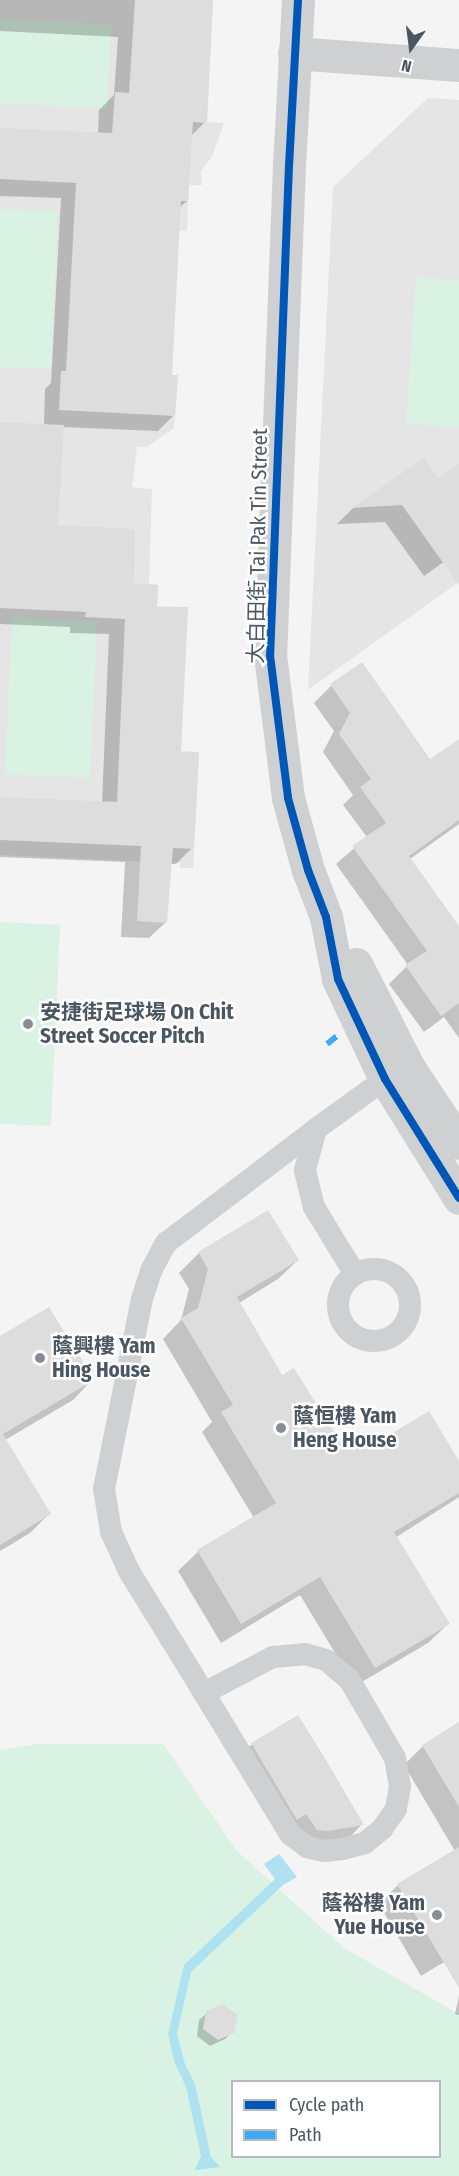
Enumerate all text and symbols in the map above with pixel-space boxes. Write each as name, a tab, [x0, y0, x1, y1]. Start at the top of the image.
north arrow	[381, 18, 441, 78]
text: N	[400, 56, 413, 76]
street label: 大白田街 Tai Pak Tin Street	[243, 428, 273, 664]
place label: 安捷街足球場 On Chit Street Soccer Pitch	[40, 999, 234, 1049]
marker: 安捷街足球場 On Chit Street Soccer Pitch	[21, 1017, 35, 1031]
place label: 蔭興樓 Yam Hing House	[52, 1333, 155, 1383]
marker: 蔭興樓 Yam Hing House	[33, 1351, 47, 1365]
place label: 蔭恒樓 Yam Heng House	[293, 1403, 397, 1453]
marker: 蔭恒樓 Yam Heng House	[274, 1421, 288, 1435]
place label: 蔭裕樓 Yam Yue House	[322, 1890, 425, 1940]
marker: 蔭裕樓 Yam Yue House	[430, 1908, 444, 1922]
legend	[231, 2080, 441, 2158]
text: Cycle path	[289, 2094, 364, 2116]
text: Path	[289, 2124, 322, 2146]

